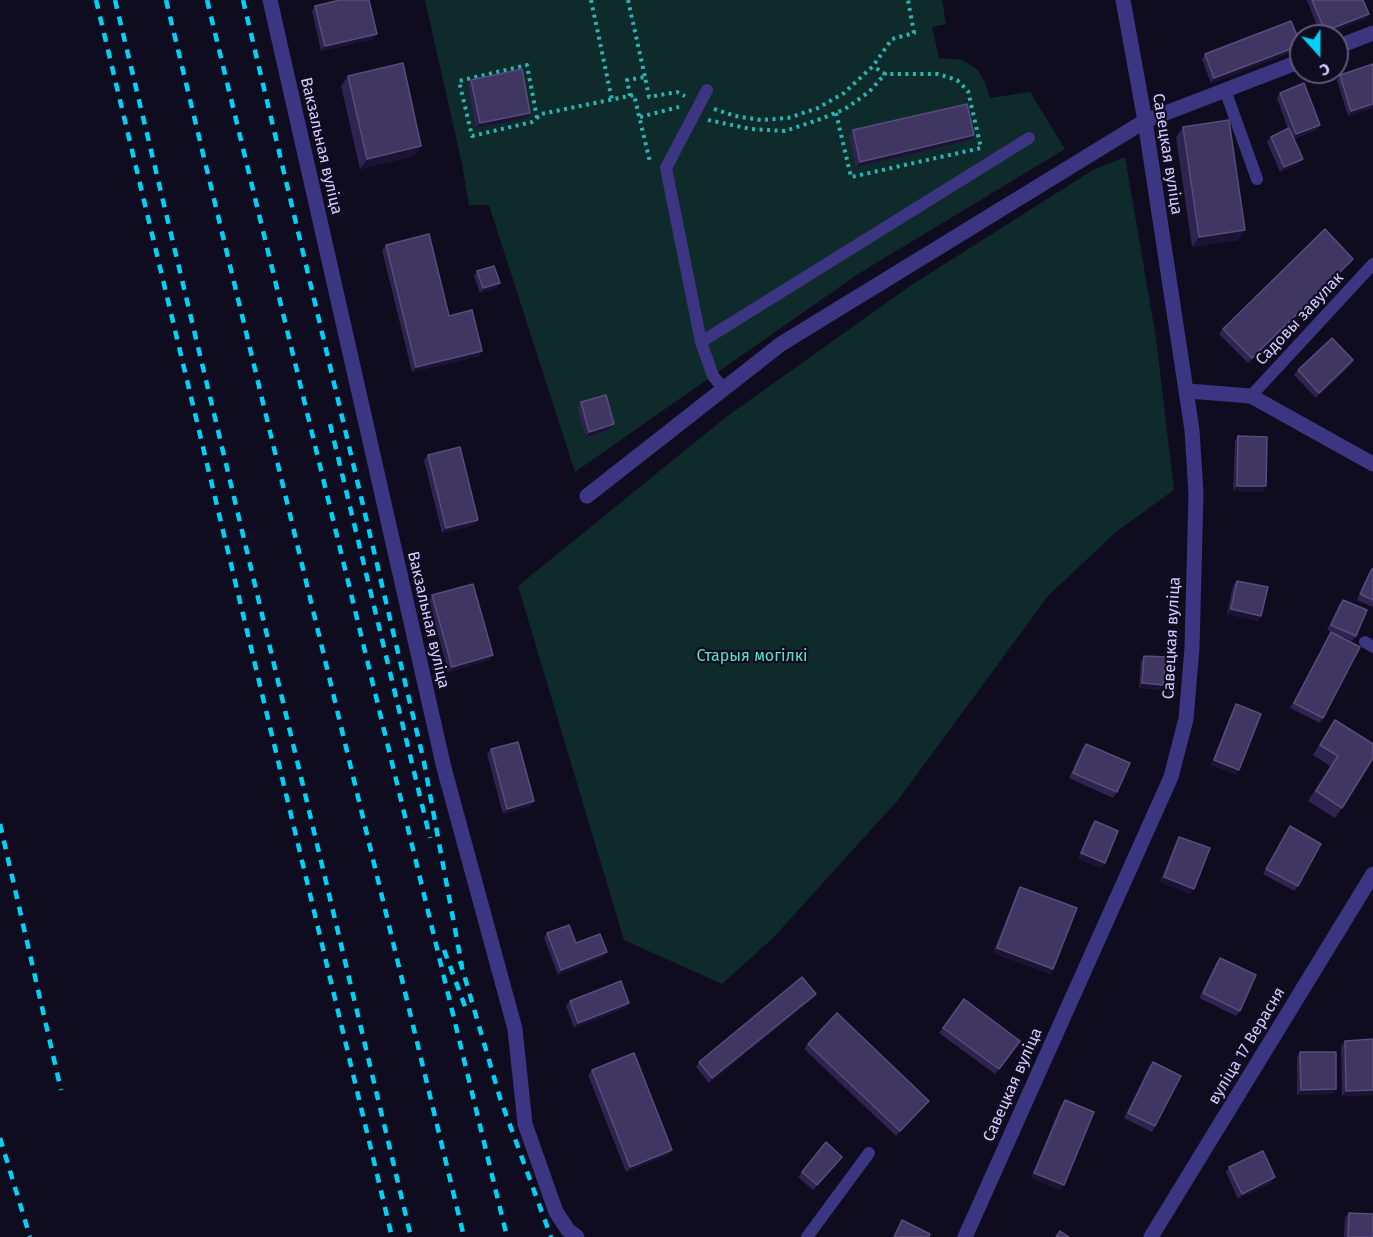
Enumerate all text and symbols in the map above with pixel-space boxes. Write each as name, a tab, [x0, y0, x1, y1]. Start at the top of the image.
north arrow	[1289, 24, 1349, 84]
text: С	[1317, 59, 1333, 80]
street label: Вакзальная вуліца	[296, 75, 346, 217]
street label: Савецкая вуліца	[1148, 92, 1186, 216]
street label: Садовы завулак	[1252, 269, 1348, 369]
street label: Вакзальная вуліца	[403, 549, 453, 691]
street label: Савецкая вуліца	[1159, 576, 1185, 700]
park label: Старыя могілкі	[696, 647, 808, 667]
street label: вуліца 17 Верасня	[1204, 984, 1290, 1108]
street label: Савецкая вуліца	[979, 1025, 1047, 1145]

